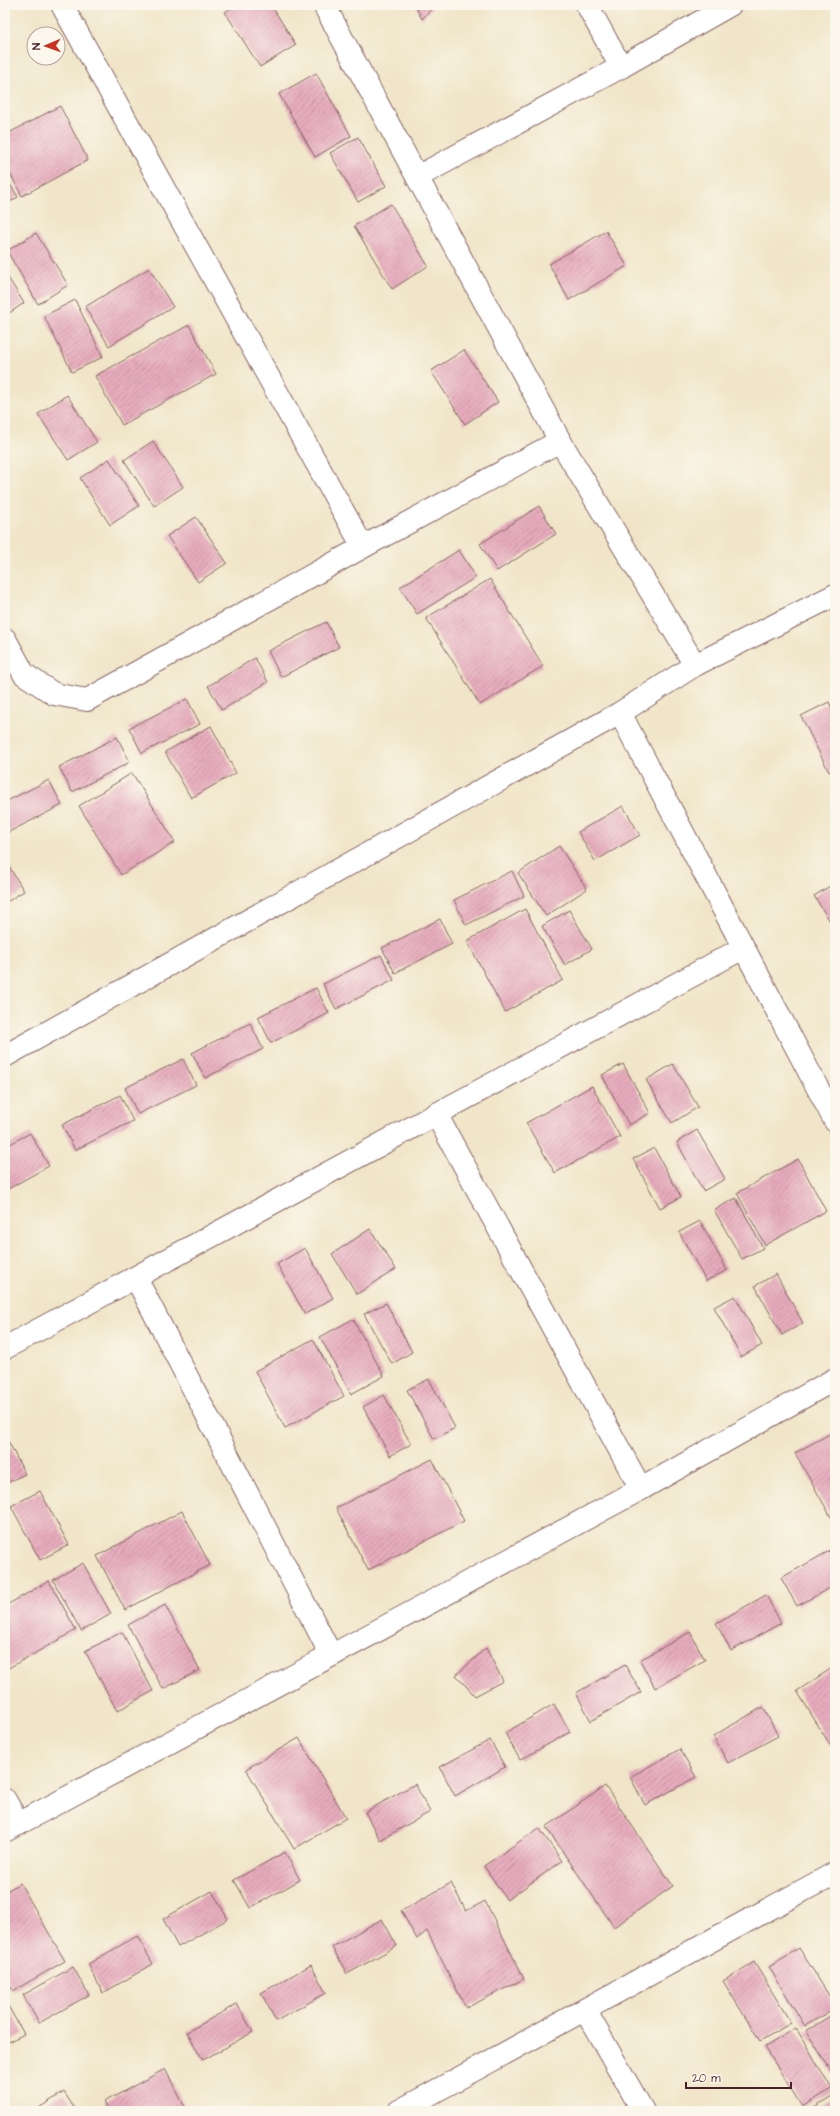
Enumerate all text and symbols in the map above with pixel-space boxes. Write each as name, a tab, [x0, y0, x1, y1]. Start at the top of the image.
north arrow	[26, 26, 66, 66]
text: N	[29, 43, 44, 50]
scale bar	[686, 2064, 791, 2090]
text: 20 m	[692, 2070, 721, 2087]

